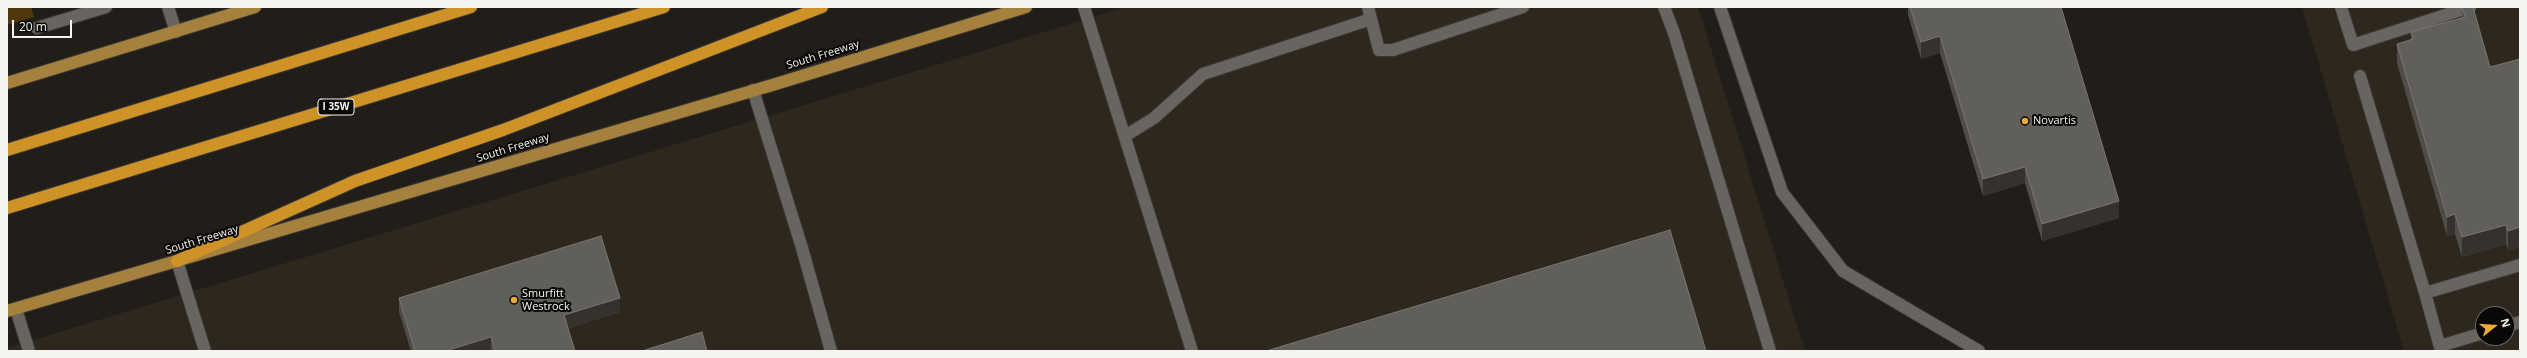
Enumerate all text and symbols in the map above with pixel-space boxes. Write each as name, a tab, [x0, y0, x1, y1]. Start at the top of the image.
scale bar	[14, 12, 74, 38]
text: 20 m	[19, 18, 47, 35]
street label: South Freeway	[785, 38, 861, 72]
road number: I 35W	[318, 99, 354, 115]
place label: Novartis	[2033, 114, 2076, 128]
marker: Novartis	[2020, 116, 2030, 126]
street label: South Freeway	[475, 131, 551, 165]
street label: South Freeway	[164, 223, 240, 257]
place label: Smurfitt Westrock	[522, 287, 570, 313]
marker: Smurfitt Westrock	[509, 295, 519, 305]
north arrow	[2475, 306, 2515, 346]
text: N	[2498, 316, 2514, 329]

